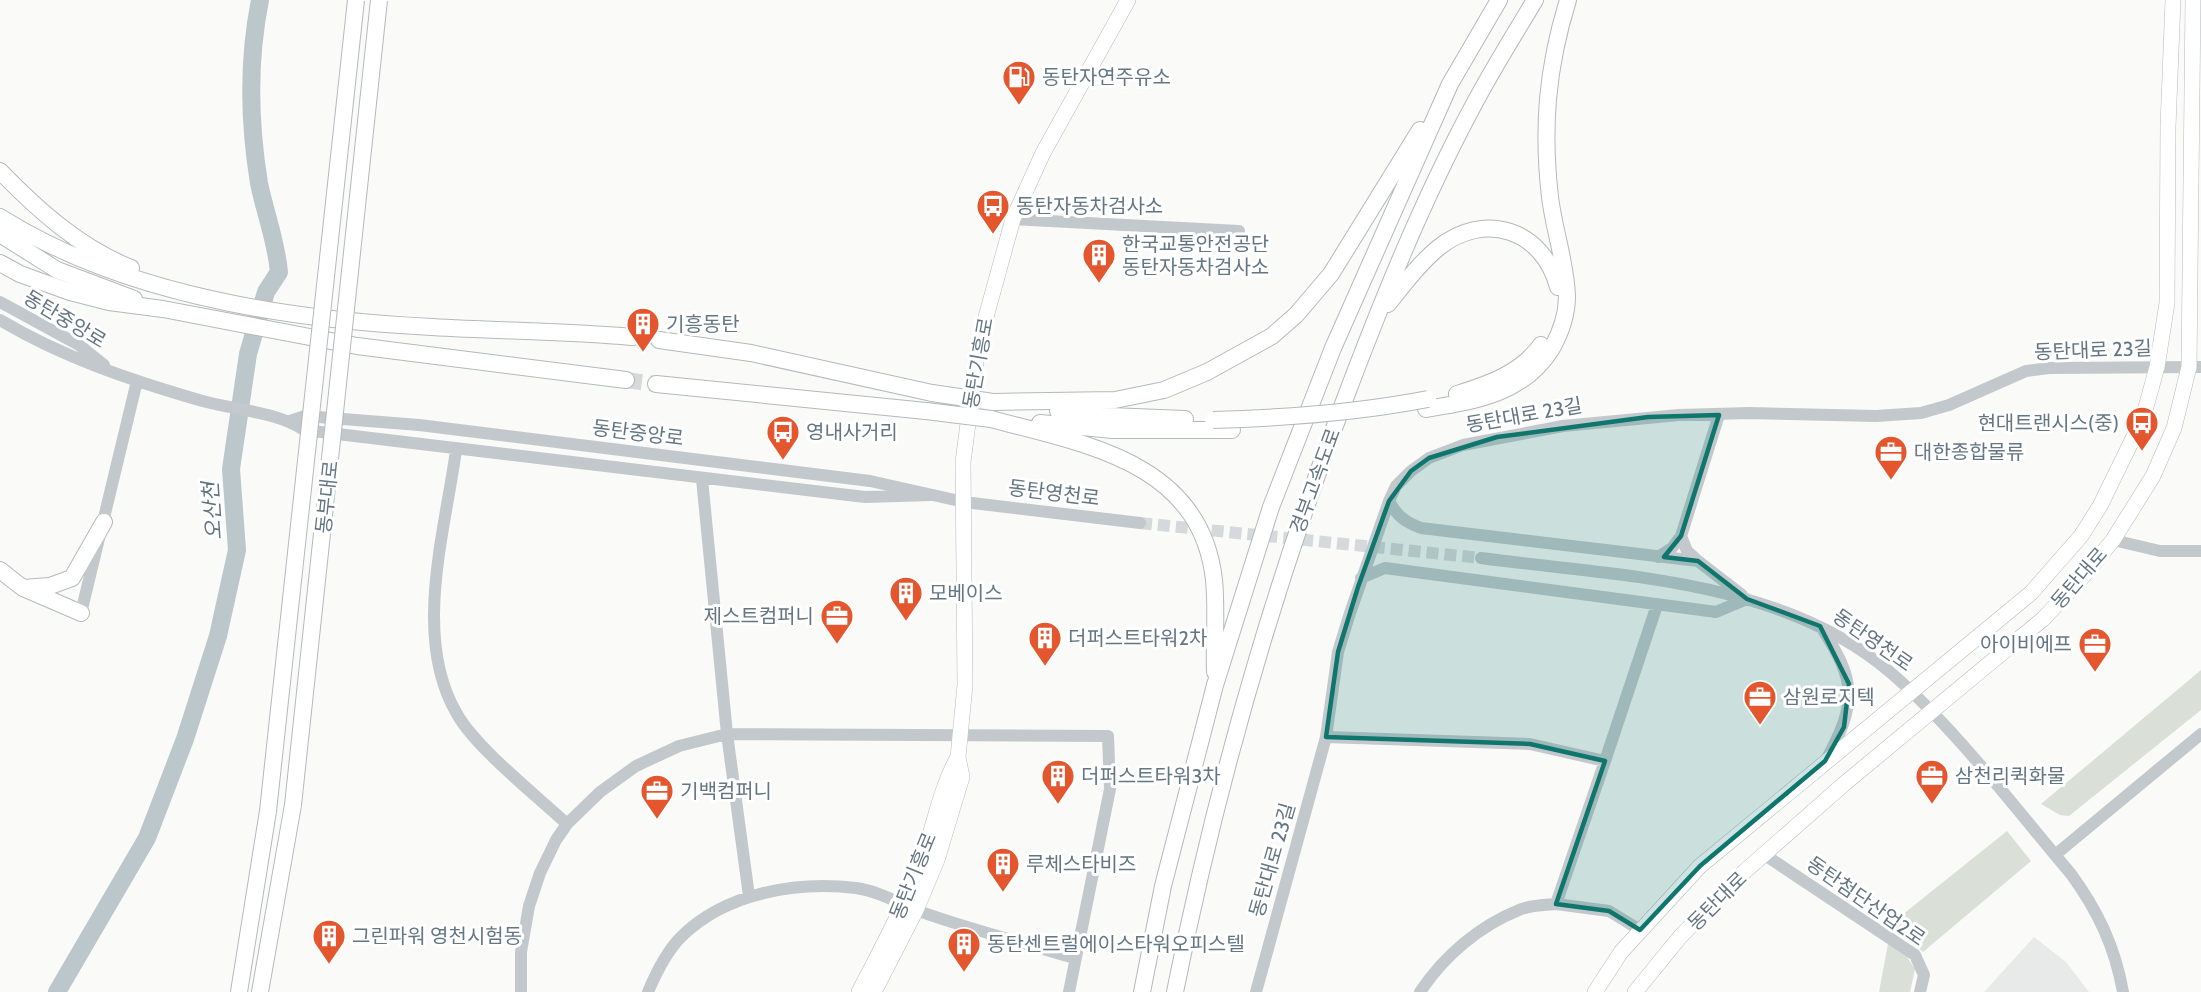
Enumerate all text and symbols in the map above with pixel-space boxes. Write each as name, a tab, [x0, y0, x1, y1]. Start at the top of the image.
fuel station icon: 동탄자연주유소	[1001, 59, 1037, 106]
place label: 동탄자연주유소	[1042, 65, 1171, 89]
bus stop icon: 동탄자동차검사소	[975, 188, 1011, 235]
place label: 동탄자동차검사소	[1016, 194, 1163, 218]
place label: 한국교통안전공단 동탄자동차검사소	[1122, 232, 1269, 279]
building icon: 한국교통안전공단 동탄자동차검사소	[1081, 237, 1117, 284]
street label: 동탄중앙로	[19, 285, 111, 353]
building icon: 기흥동탄	[625, 306, 661, 353]
place label: 기흥동탄	[666, 312, 740, 336]
street label: 동탄기흥로	[958, 316, 998, 410]
street label: 동탄대로 23길	[2034, 336, 2152, 364]
street label: 동탄대로 23길	[1464, 393, 1584, 437]
bus stop icon: 현대트랜시스(중)	[2124, 405, 2160, 452]
place label: 현대트랜시스(중)	[1978, 411, 2119, 435]
bus stop icon: 영내사거리	[765, 414, 801, 461]
street label: 동탄중앙로	[591, 415, 685, 451]
place label: 영내사거리	[806, 420, 898, 444]
street label: 경부고속도로	[1285, 425, 1345, 537]
office icon: 대한종합물류	[1873, 434, 1909, 481]
place label: 대한종합물류	[1914, 440, 2024, 464]
street label: 동부대로	[311, 459, 343, 535]
street label: 동탄영천로	[1007, 475, 1101, 511]
water label: 오산천	[197, 479, 226, 541]
street label: 동탄대로	[2046, 542, 2112, 614]
building icon: 모베이스	[888, 575, 924, 622]
place label: 모베이스	[929, 581, 1003, 605]
office icon: 제스트컴퍼니	[819, 598, 855, 645]
place label: 제스트컴퍼니	[704, 604, 814, 628]
street label: 동탄영천로	[1828, 604, 1918, 676]
building icon: 더퍼스트타워2차	[1027, 620, 1063, 667]
place label: 더퍼스트타워2차	[1068, 626, 1207, 650]
office icon: 아이비에프	[2077, 626, 2113, 673]
place label: 아이비에프	[1980, 632, 2072, 656]
office icon: 삼원로지텍	[1742, 679, 1778, 726]
place label: 삼원로지텍	[1783, 685, 1875, 709]
building icon: 더퍼스트타워3차	[1040, 758, 1076, 805]
office icon: 삼천리퀵화물	[1914, 758, 1950, 805]
place label: 더퍼스트타워3차	[1081, 764, 1221, 788]
place label: 삼천리퀵화물	[1955, 764, 2065, 788]
office icon: 기백컴퍼니	[639, 773, 675, 820]
place label: 기백컴퍼니	[680, 779, 772, 803]
street label: 동탄대로 23길	[1244, 800, 1300, 920]
street label: 동탄기흥로	[885, 829, 941, 923]
building icon: 루체스타비즈	[985, 846, 1021, 893]
street label: 동탄첨단산업2로	[1802, 851, 1930, 951]
place label: 루체스타비즈	[1026, 852, 1136, 876]
street label: 동탄대로	[1682, 866, 1752, 936]
building icon: 그린파워 영천시험동	[311, 918, 347, 965]
place label: 그린파워 영천시험동	[352, 924, 522, 948]
building icon: 동탄센트럴에이스타워오피스텔	[946, 926, 982, 973]
place label: 동탄센트럴에이스타워오피스텔	[987, 932, 1245, 956]

